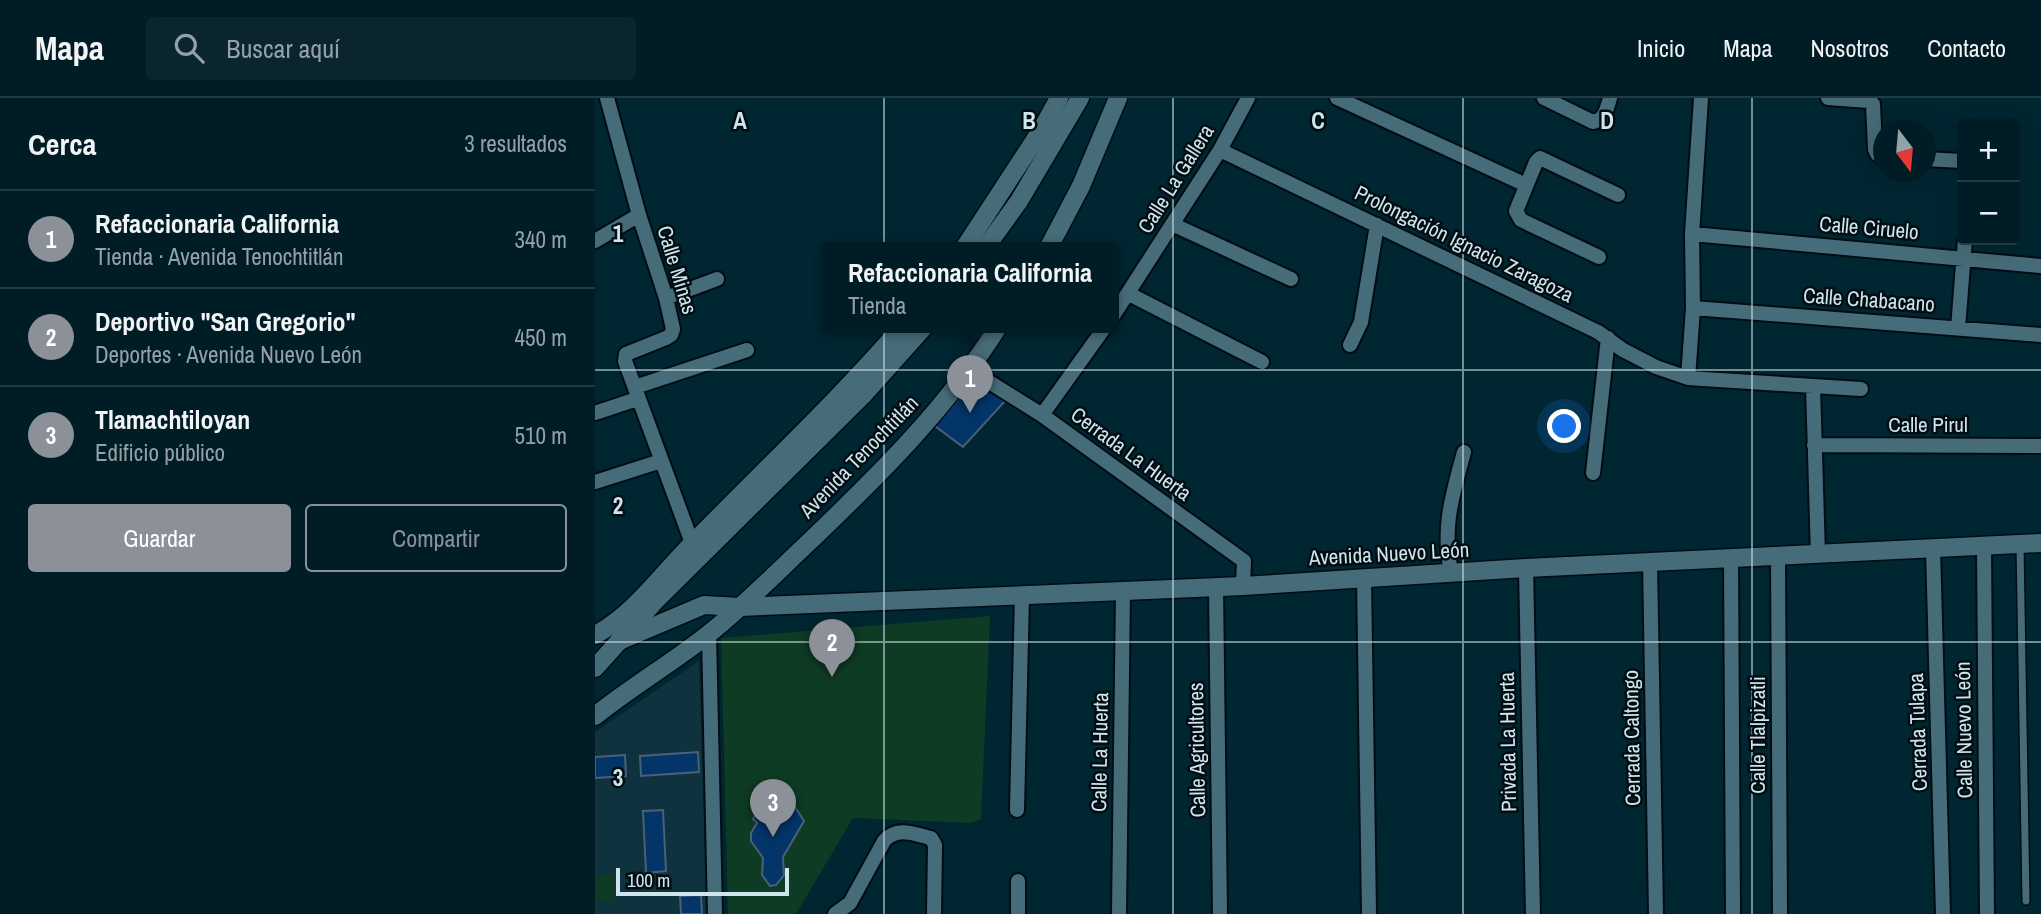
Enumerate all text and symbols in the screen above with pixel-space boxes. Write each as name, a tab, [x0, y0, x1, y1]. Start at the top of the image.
search box	[146, 17, 636, 80]
text: Mapa	[35, 26, 104, 70]
icon: search	[170, 29, 208, 67]
text: Buscar aquí	[226, 31, 340, 66]
text: Inicio	[1637, 32, 1685, 64]
text: Mapa	[1723, 32, 1772, 64]
text: Nosotros	[1810, 32, 1889, 64]
text: Contacto	[1927, 32, 2006, 64]
text: A	[733, 105, 747, 136]
text: B	[1022, 105, 1036, 136]
text: C	[1311, 105, 1325, 136]
text: D	[1600, 105, 1614, 136]
street label: Calle La Gallera	[1131, 118, 1221, 239]
north arrow	[1873, 119, 1936, 182]
map controls	[1957, 119, 2020, 245]
button: +	[1957, 119, 2020, 182]
text: Cerca	[28, 124, 96, 164]
text: 3 resultados	[464, 128, 567, 159]
street label: Prolongación Ignacio Zaragoza	[1350, 178, 1579, 309]
button: −	[1957, 182, 2020, 245]
text: Refaccionaria California	[95, 206, 339, 241]
street label: Calle Ciruelo	[1818, 209, 1920, 246]
text: 1	[613, 218, 624, 249]
street label: Calle Minas	[650, 222, 705, 318]
text: 1	[46, 224, 56, 255]
text: 340 m	[515, 224, 567, 255]
text: Tienda · Avenida Tenochtitlán	[95, 241, 344, 272]
popup	[821, 242, 1119, 333]
text: Refaccionaria California	[848, 255, 1092, 290]
street label: Calle Chabacano	[1802, 280, 1936, 319]
text: Tienda	[848, 290, 906, 321]
text: Deportivo "San Gregorio"	[95, 304, 356, 339]
text: 2	[46, 322, 56, 353]
text: 450 m	[515, 322, 567, 353]
text: Deportes · Avenida Nuevo León	[95, 339, 362, 370]
pin: 1	[947, 355, 993, 413]
street label: Avenida Tenochtitlán	[792, 389, 925, 525]
street label: Cerrada La Huerta	[1065, 400, 1198, 507]
text: Tlamachtiloyan	[95, 402, 250, 437]
your location	[1547, 409, 1581, 443]
street label: Calle Pirul	[1888, 410, 1968, 439]
text: 3	[46, 420, 56, 451]
text: 510 m	[515, 420, 567, 451]
text: Edificio público	[95, 437, 225, 468]
text: 2	[613, 490, 623, 521]
button: Guardar	[28, 504, 291, 572]
button: Compartir	[305, 504, 567, 572]
street label: Avenida Nuevo León	[1307, 535, 1470, 572]
pin: 2	[809, 619, 855, 677]
street label: Calle Nuevo León	[1948, 661, 1979, 799]
street label: Cerrada Caltongo	[1616, 670, 1647, 806]
street label: Privada La Huerta	[1492, 671, 1523, 812]
street label: Cerrada Tulapa	[1901, 672, 1934, 791]
street label: Calle Tlalpizatli	[1743, 676, 1772, 794]
street label: Calle Agricultores	[1181, 682, 1212, 818]
street label: Calle La Huerta	[1084, 692, 1115, 812]
text: 3	[613, 762, 623, 793]
pin: 3	[750, 779, 796, 837]
scale bar	[616, 865, 789, 897]
text: 100 m	[627, 867, 670, 893]

